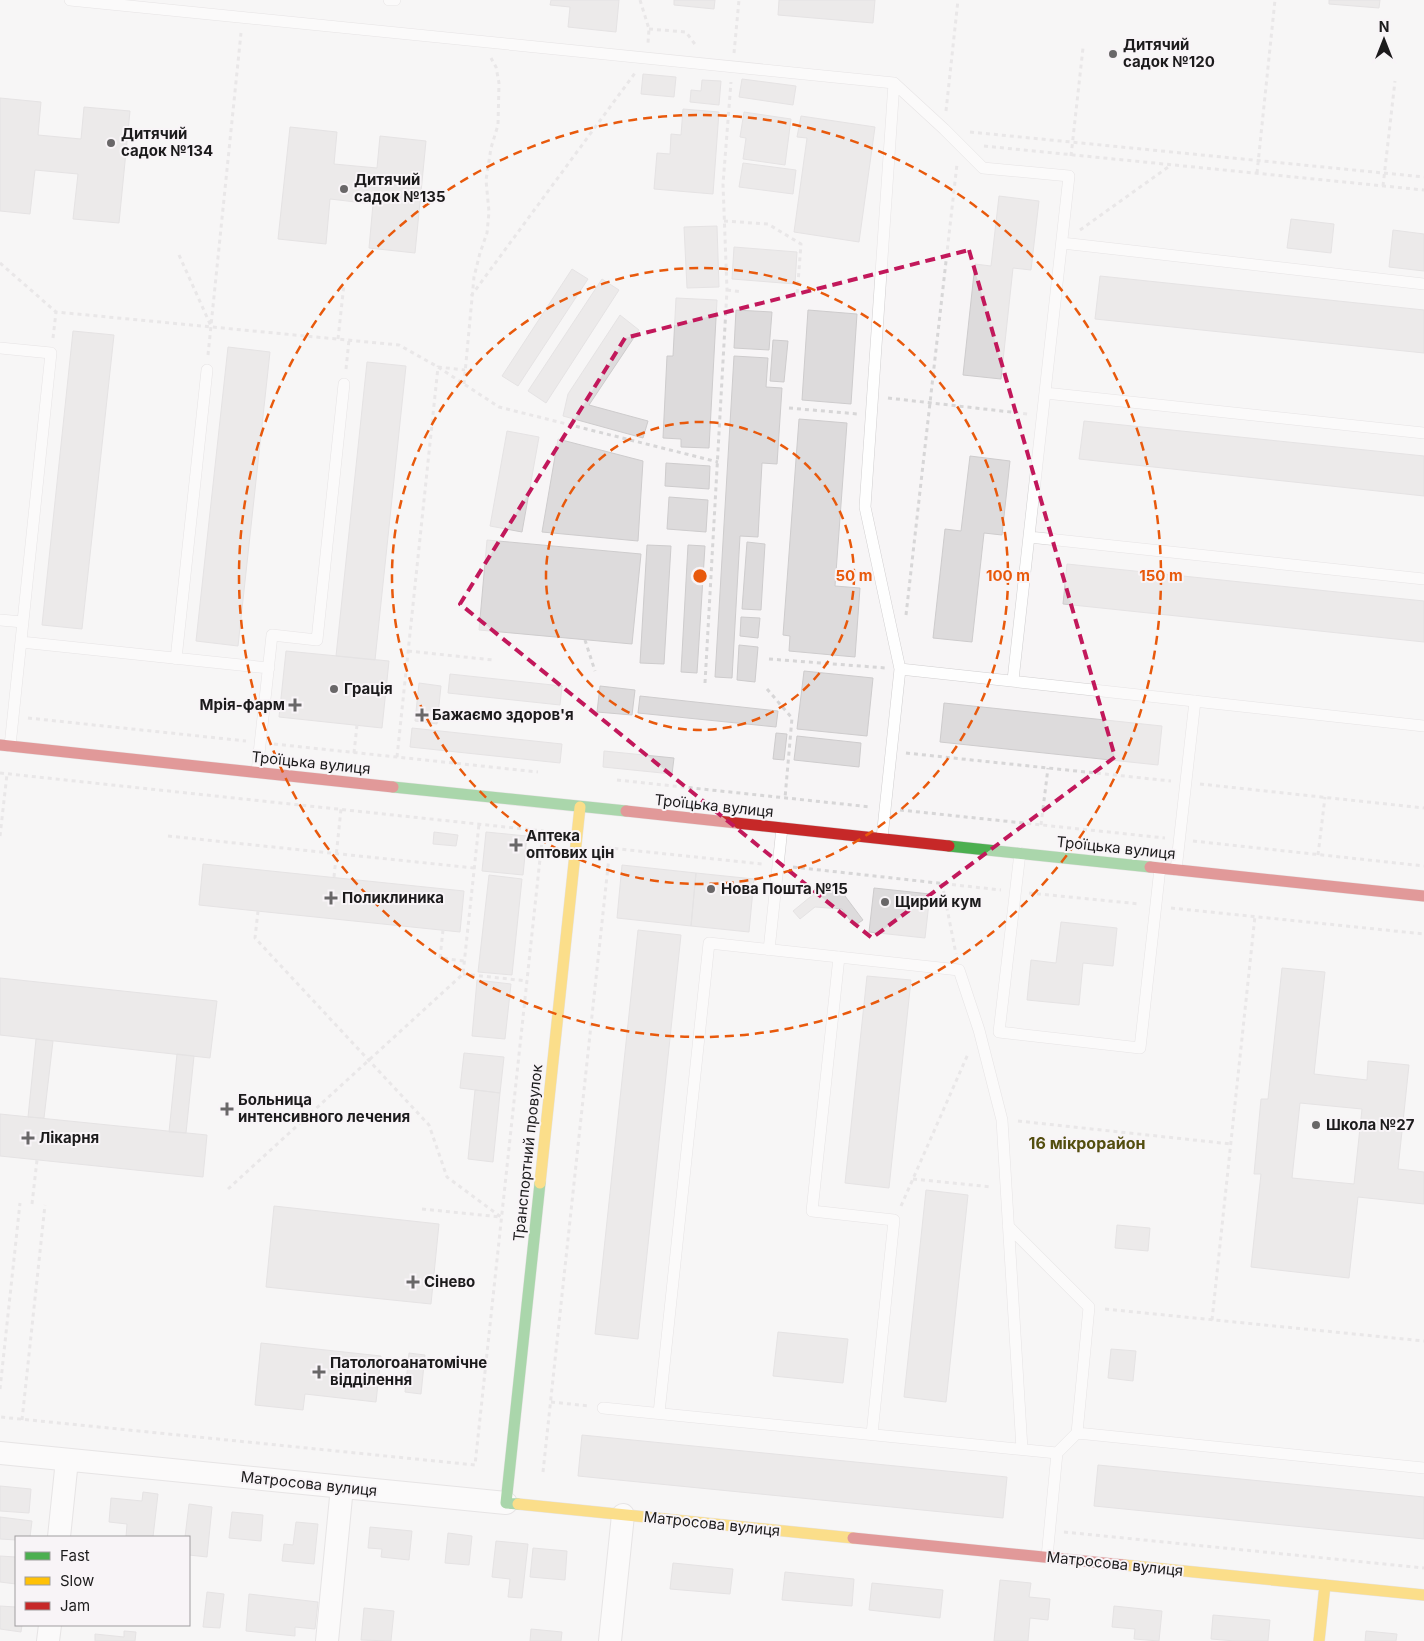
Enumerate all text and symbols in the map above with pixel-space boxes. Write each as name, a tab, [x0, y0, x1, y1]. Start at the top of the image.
north arrow	[1359, 15, 1409, 65]
text: N	[1379, 18, 1389, 35]
place label: Дитячий садок №120	[1123, 35, 1215, 71]
marker: Дитячий садок №120	[1107, 48, 1119, 60]
place label: Дитячий садок №134	[121, 124, 213, 160]
marker: Дитячий садок №134	[105, 137, 117, 149]
place label: Дитячий садок №135	[354, 170, 445, 206]
marker: Дитячий садок №135	[338, 183, 350, 195]
text: 50 m	[836, 566, 872, 585]
text: 100 m	[986, 566, 1030, 585]
text: 150 m	[1139, 566, 1183, 585]
centre of rings	[691, 567, 709, 585]
place label: Грація	[344, 679, 393, 698]
marker: Грація	[328, 683, 340, 695]
place label: Мрія-фарм	[200, 695, 285, 714]
marker: Мрія-фарм	[289, 699, 301, 711]
place label: Бажаємо здоров'я	[432, 705, 574, 724]
marker: Бажаємо здоров'я	[416, 709, 428, 721]
street label: Троїцька вулиця	[251, 747, 372, 778]
street label: Троїцька вулиця	[654, 790, 775, 821]
place label: Аптека оптових цін	[526, 826, 614, 862]
street label: Троїцька вулиця	[1056, 832, 1177, 863]
marker: Аптека оптових цін	[510, 839, 522, 851]
place label: Нова Пошта №15	[721, 879, 848, 898]
marker: Нова Пошта №15	[705, 883, 717, 895]
place label: Поликлиника	[342, 888, 444, 907]
marker: Поликлиника	[324, 891, 338, 905]
place label: Щирий кум	[895, 892, 981, 911]
marker: Щирий кум	[879, 896, 891, 908]
street label: Транспортний провулок	[509, 1063, 546, 1242]
place label: Больница интенсивного лечения	[238, 1090, 410, 1126]
marker: Больница интенсивного лечения	[220, 1102, 234, 1116]
place label: Школа №27	[1326, 1115, 1415, 1134]
marker: Школа №27	[1310, 1119, 1322, 1131]
place label: Лікарня	[39, 1128, 99, 1147]
marker: Лікарня	[21, 1131, 35, 1145]
district label: 16 мікрорайон	[1029, 1133, 1145, 1153]
place label: Сінево	[424, 1272, 475, 1291]
marker: Сінево	[406, 1275, 420, 1289]
place label: Патологоанатомічне відділення	[330, 1353, 487, 1389]
marker: Патологоанатомічне відділення	[312, 1365, 326, 1379]
street label: Матросова вулиця	[240, 1467, 378, 1500]
street label: Матросова вулиця	[643, 1507, 781, 1540]
legend	[15, 1536, 190, 1626]
text: Fast	[60, 1546, 90, 1565]
street label: Матросова вулиця	[1046, 1547, 1184, 1580]
text: Slow	[60, 1571, 94, 1590]
text: Jam	[60, 1596, 90, 1615]

